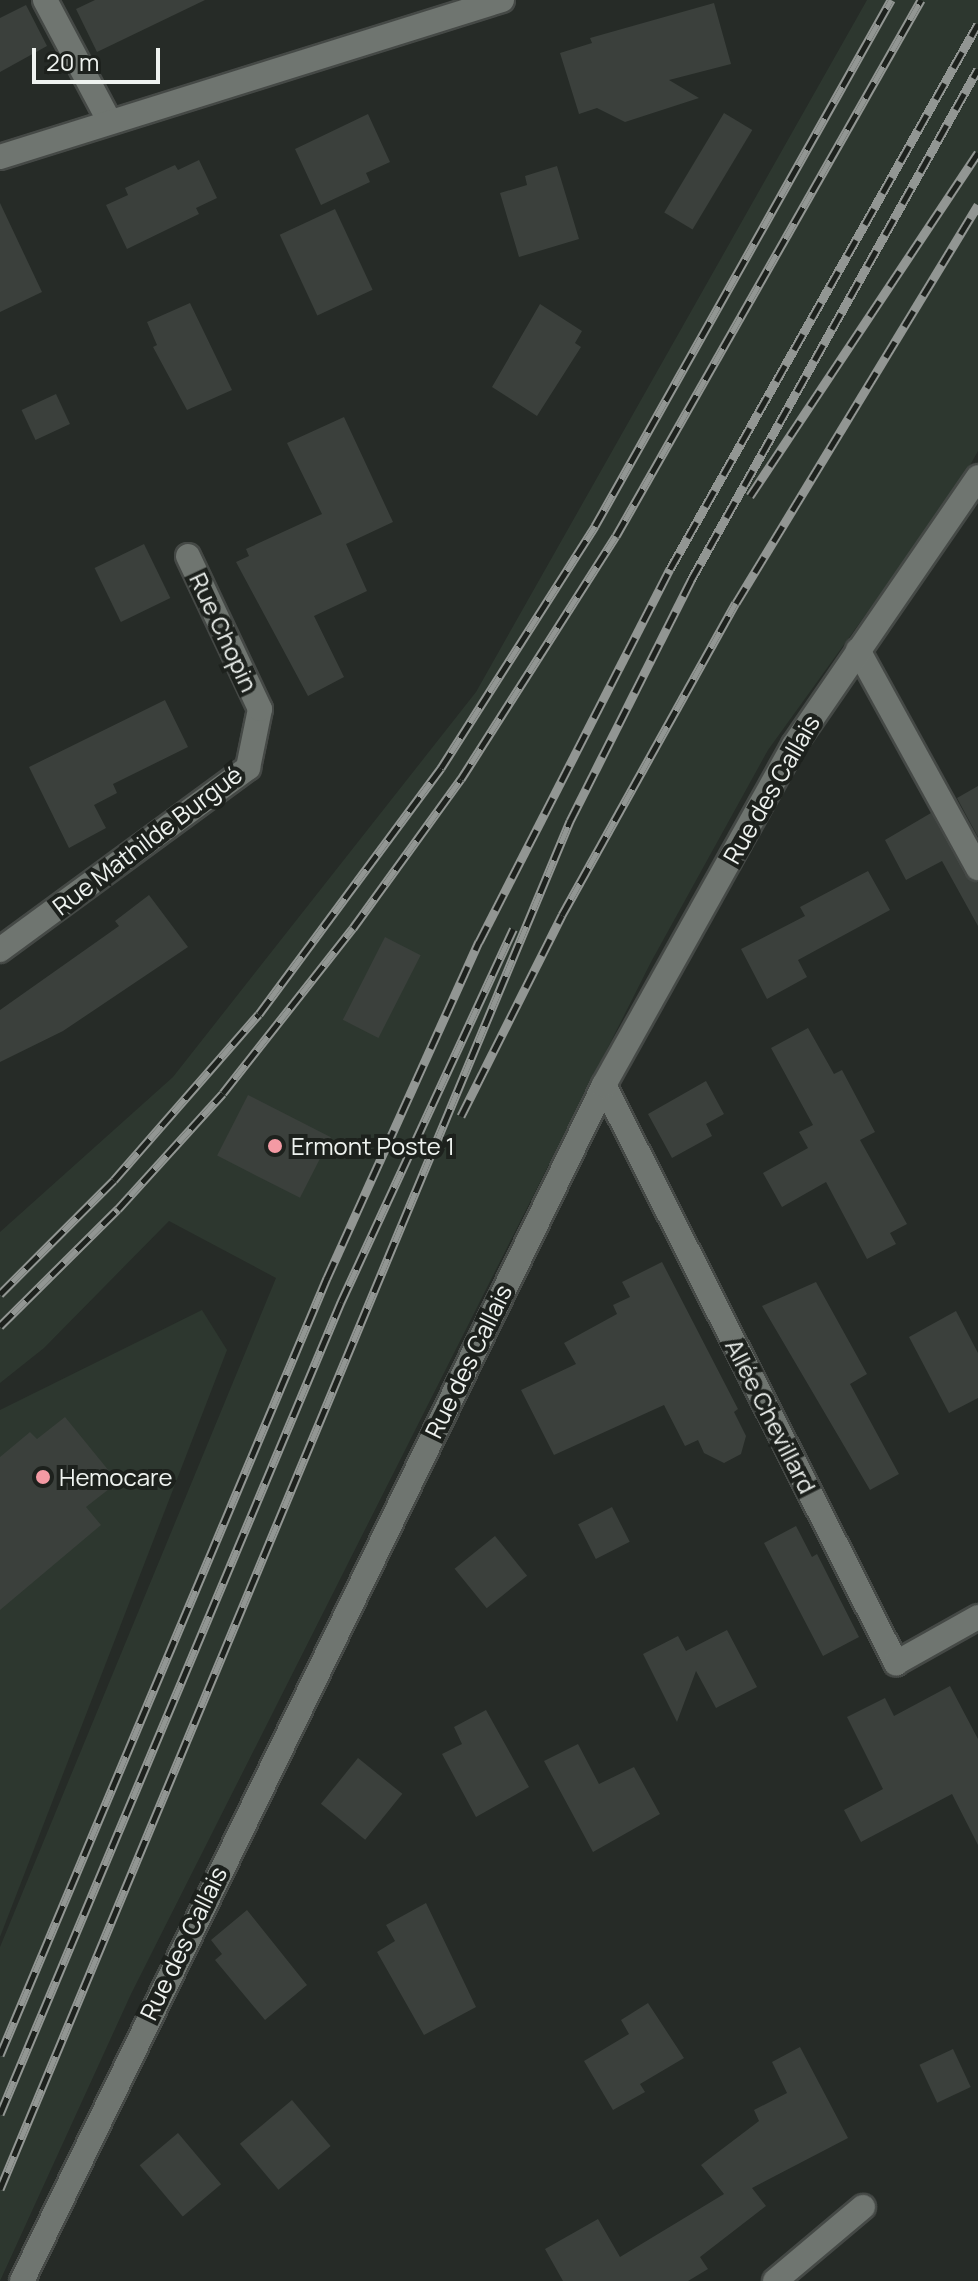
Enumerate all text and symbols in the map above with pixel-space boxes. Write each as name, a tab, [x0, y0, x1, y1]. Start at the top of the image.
scale bar	[36, 32, 164, 82]
text: 20 m	[46, 45, 99, 78]
street label: Rue Chopin	[184, 568, 264, 696]
street label: Rue des Callais	[717, 709, 825, 869]
street label: Rue Mathilde Burgué	[47, 759, 247, 921]
place label: Ermont Poste 1	[291, 1132, 455, 1160]
marker: Ermont Poste 1	[266, 1137, 284, 1155]
street label: Rue des Callais	[418, 1280, 518, 1442]
street label: Allée Chevillard	[720, 1334, 822, 1498]
place label: Hemocare	[59, 1463, 173, 1491]
marker: Hemocare	[34, 1468, 52, 1486]
street label: Rue des Callais	[133, 1862, 233, 2024]

